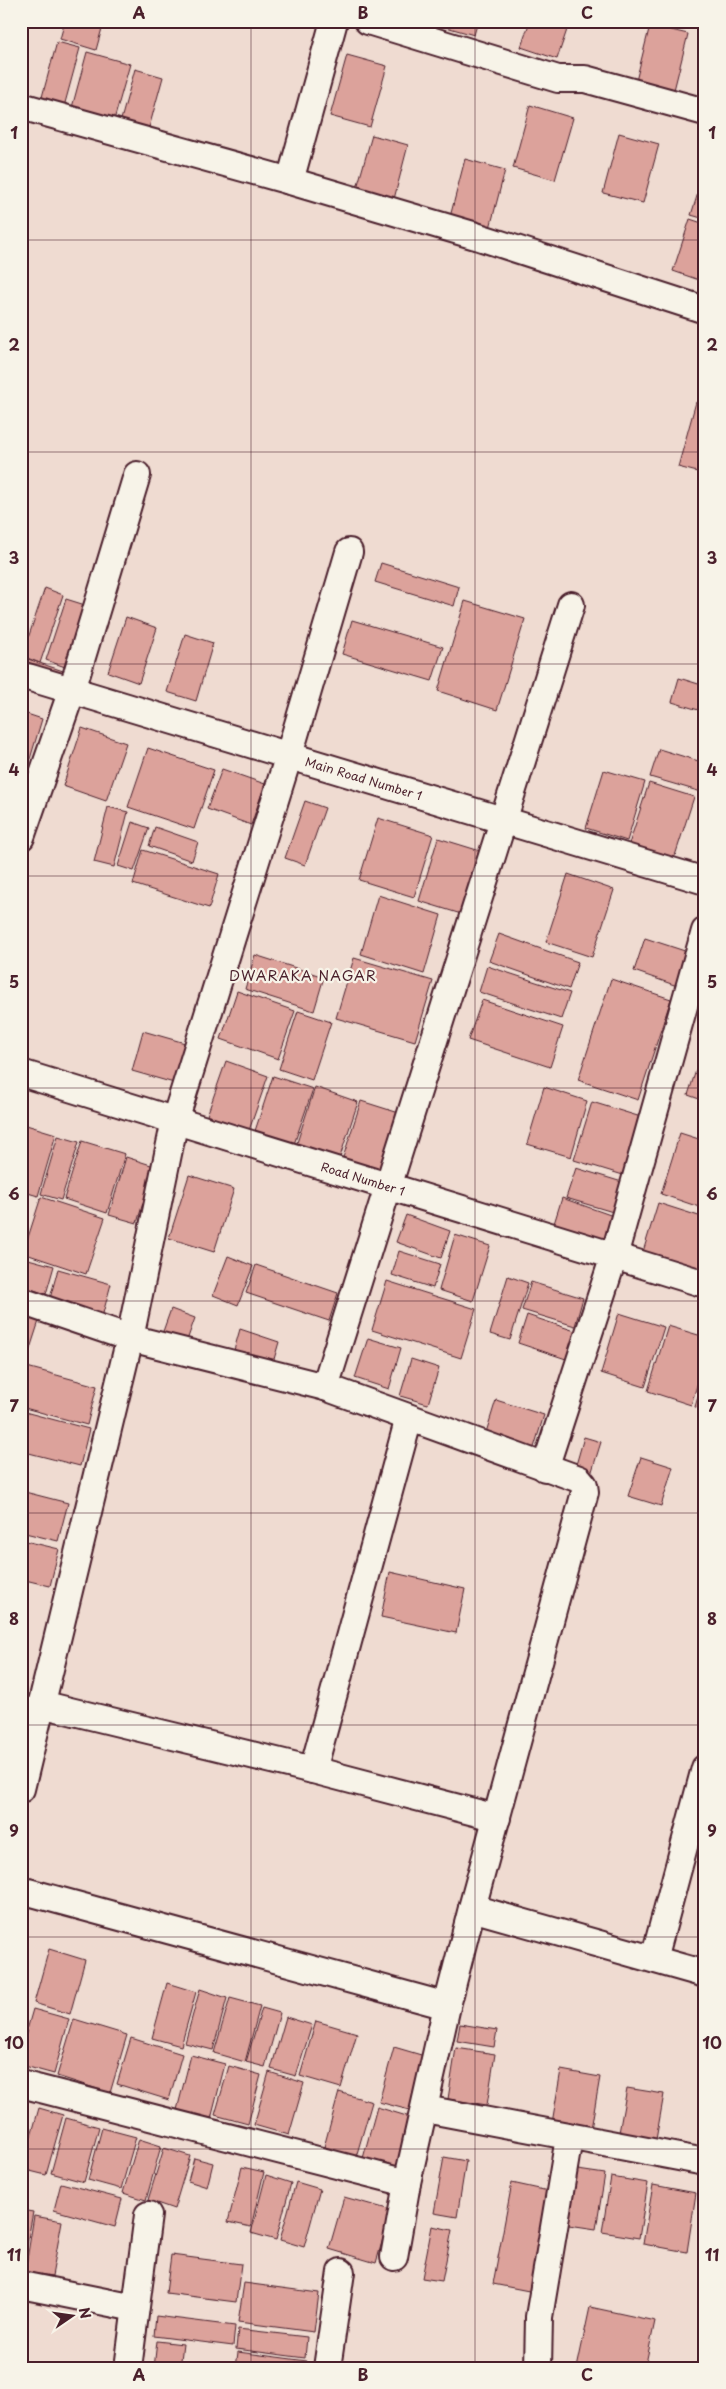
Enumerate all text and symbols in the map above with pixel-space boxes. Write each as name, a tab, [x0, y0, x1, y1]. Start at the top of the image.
text: A	[133, 0, 146, 24]
text: B	[358, 0, 369, 24]
text: C	[581, 0, 593, 24]
text: 1	[10, 120, 18, 144]
text: 1	[708, 120, 716, 144]
text: 2	[8, 332, 20, 356]
text: 2	[706, 332, 718, 356]
text: 3	[9, 545, 19, 569]
text: 3	[707, 545, 717, 569]
street label: Main Road Number 1	[303, 752, 425, 804]
text: 4	[9, 757, 20, 781]
text: 4	[707, 757, 718, 781]
district label: DWARAKA NAGAR	[229, 965, 377, 986]
text: 5	[9, 969, 19, 993]
text: 5	[707, 969, 717, 993]
street label: Road Number 1	[319, 1157, 407, 1200]
text: 6	[8, 1181, 20, 1205]
text: 6	[706, 1181, 718, 1205]
text: 7	[9, 1393, 19, 1417]
text: 7	[707, 1393, 717, 1417]
text: 8	[9, 1606, 19, 1630]
text: 8	[707, 1606, 717, 1630]
text: 9	[9, 1818, 19, 1842]
text: 9	[707, 1818, 717, 1842]
text: 10	[4, 2030, 24, 2054]
text: 10	[702, 2030, 722, 2054]
text: 11	[7, 2242, 21, 2266]
text: 11	[705, 2242, 719, 2266]
north arrow	[48, 2292, 98, 2342]
text: N	[74, 2305, 97, 2321]
text: A	[133, 2362, 146, 2386]
text: B	[358, 2362, 369, 2386]
text: C	[581, 2362, 593, 2386]

